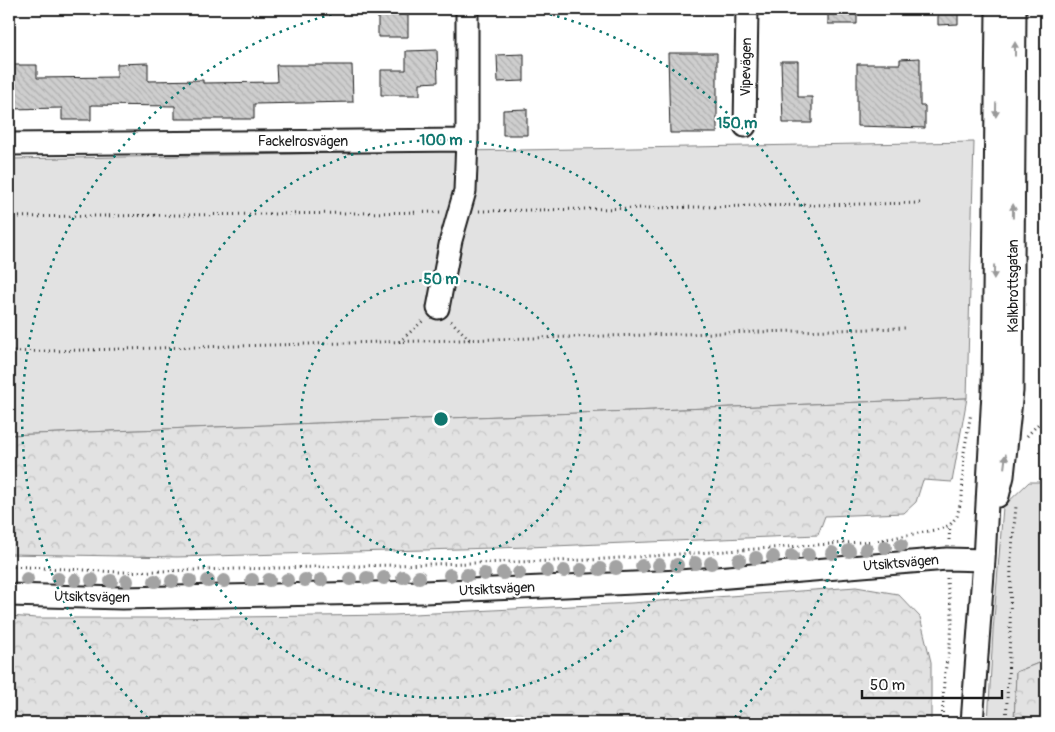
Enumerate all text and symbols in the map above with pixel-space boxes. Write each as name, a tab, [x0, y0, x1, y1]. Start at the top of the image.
street label: Vipevägen	[737, 37, 755, 97]
one-way arrow	[1011, 40, 1019, 56]
one-way arrow	[992, 102, 1000, 118]
text: 150 m	[717, 114, 757, 133]
text: 100 m	[420, 131, 462, 150]
street label: Fackelrosvägen	[258, 133, 348, 150]
one-way arrow	[1010, 203, 1018, 219]
street label: Kalkbrottsgatan	[1005, 239, 1022, 333]
one-way arrow	[990, 265, 998, 281]
text: 50 m	[424, 270, 458, 289]
centre of rings	[432, 410, 450, 428]
one-way arrow	[1001, 452, 1009, 468]
street label: Utsiktsvägen	[862, 551, 940, 575]
street label: Utsiktsvägen	[459, 579, 535, 599]
street label: Utsiktsvägen	[54, 588, 130, 606]
scale bar	[862, 667, 1002, 699]
text: 50 m	[870, 676, 905, 695]

